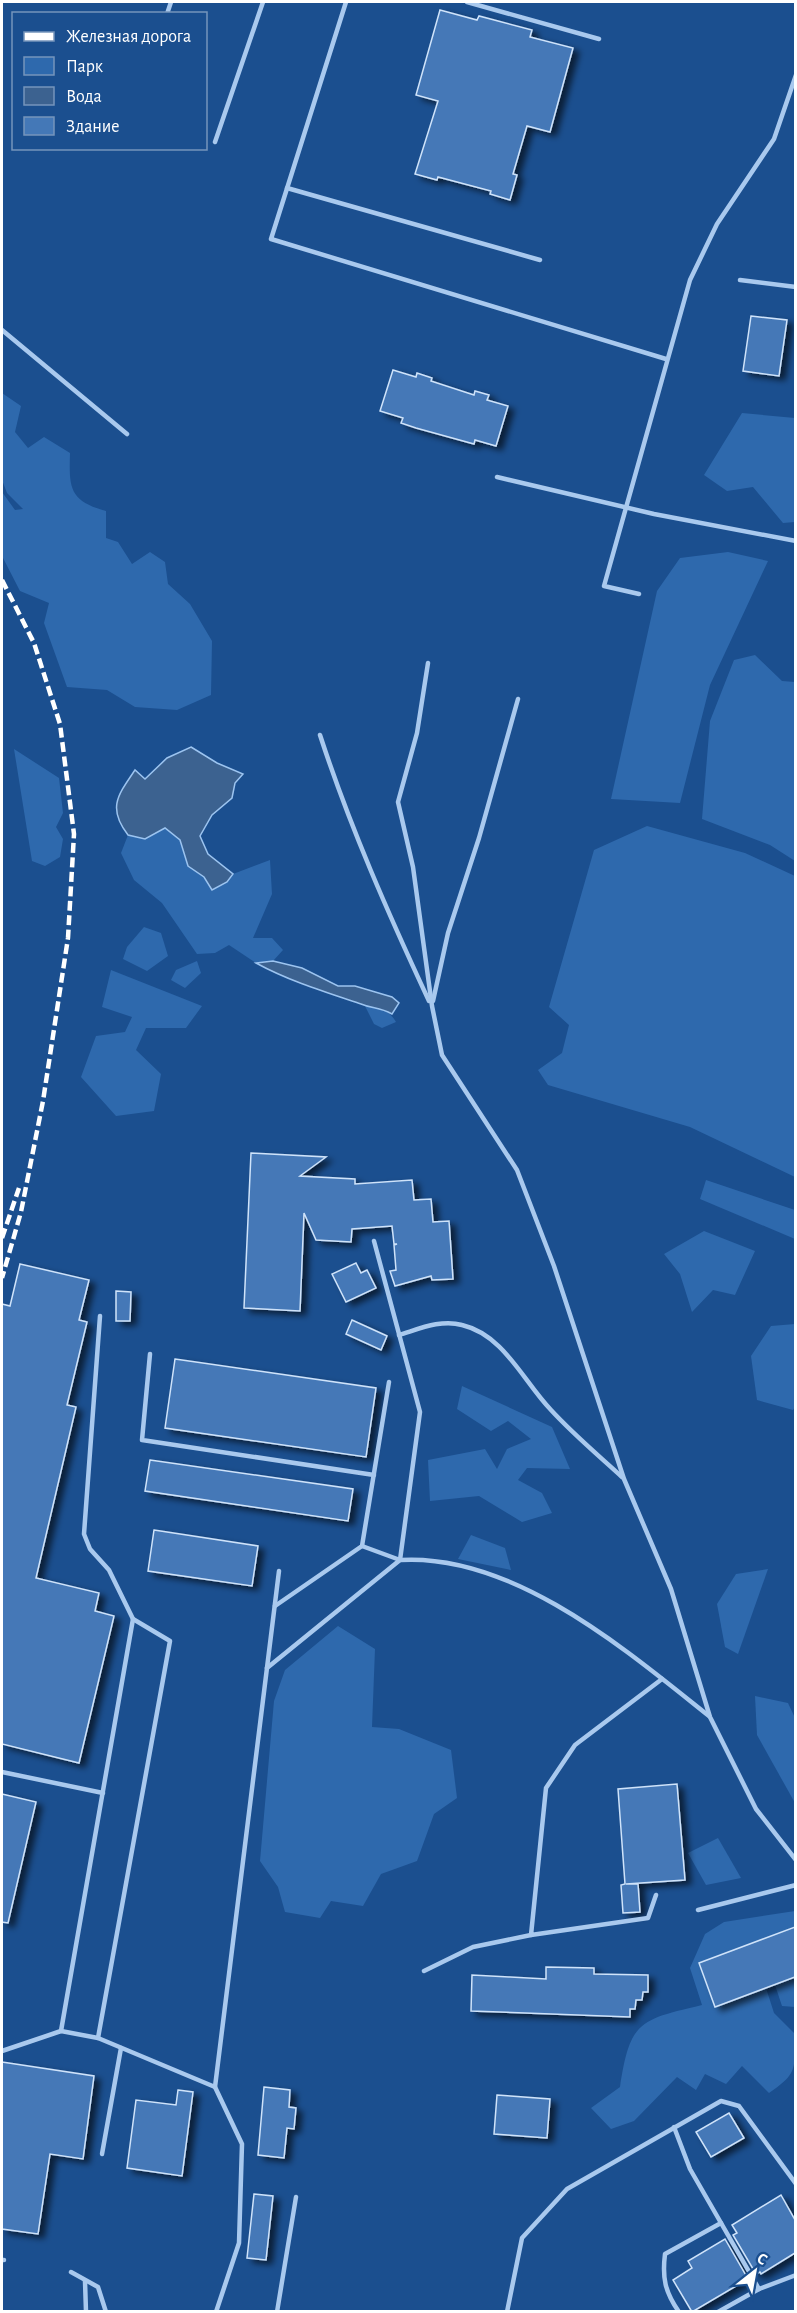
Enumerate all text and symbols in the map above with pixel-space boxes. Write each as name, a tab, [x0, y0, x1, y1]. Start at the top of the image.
legend	[12, 12, 207, 150]
text: Железная дорога	[66, 28, 191, 46]
text: Парк	[66, 58, 104, 76]
text: Вода	[66, 88, 102, 106]
text: Здание	[66, 118, 120, 136]
north arrow	[725, 2241, 785, 2301]
text: С	[754, 2250, 770, 2268]

